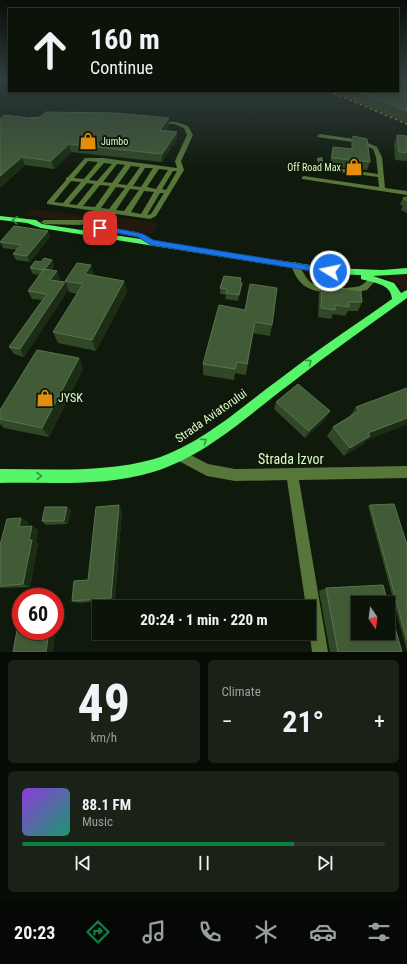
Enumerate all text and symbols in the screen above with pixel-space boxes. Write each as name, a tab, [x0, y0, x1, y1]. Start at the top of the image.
text: 160 m	[90, 23, 160, 56]
icon: ahead	[24, 24, 76, 76]
text: Continue	[90, 57, 153, 78]
shop icon: Jumbo	[78, 131, 98, 151]
place label: Jumbo	[101, 136, 128, 147]
shop icon: Off Road Max	[344, 157, 364, 177]
place label: Off Road Max	[287, 162, 342, 173]
pin	[83, 211, 117, 245]
one-way arrow	[12, 216, 18, 225]
icon: arrive	[89, 217, 111, 239]
position arrow	[309, 250, 351, 292]
one-way arrow	[305, 360, 312, 367]
street label: Strada Aviatorului	[173, 386, 249, 446]
shop icon: JYSK	[35, 388, 55, 408]
place label: JYSK	[58, 391, 83, 405]
one-way arrow	[200, 439, 207, 446]
street label: Strada Izvor	[258, 451, 324, 467]
one-way arrow	[36, 472, 42, 480]
speed limit sign: 60	[12, 588, 64, 640]
north arrow	[351, 596, 395, 640]
map controls	[351, 596, 395, 640]
text: 20:24 · 1 min · 220 m	[140, 611, 268, 629]
text: 49	[77, 673, 130, 734]
text: Climate	[222, 684, 261, 699]
text: 21°	[282, 704, 324, 739]
text: −	[222, 709, 233, 734]
text: +	[374, 709, 385, 734]
text: km/h	[90, 730, 117, 745]
text: 88.1 FM	[82, 796, 131, 814]
text: Music	[82, 814, 113, 829]
icon: previous	[72, 852, 94, 874]
icon: pause	[193, 852, 215, 874]
icon: next	[314, 852, 336, 874]
icon: directions	[84, 918, 112, 946]
icon: music	[140, 918, 168, 946]
icon: phone	[196, 918, 224, 946]
icon: climate	[252, 918, 280, 946]
icon: car	[309, 918, 337, 946]
icon: filters	[365, 918, 393, 946]
text: 20:23	[14, 922, 55, 943]

